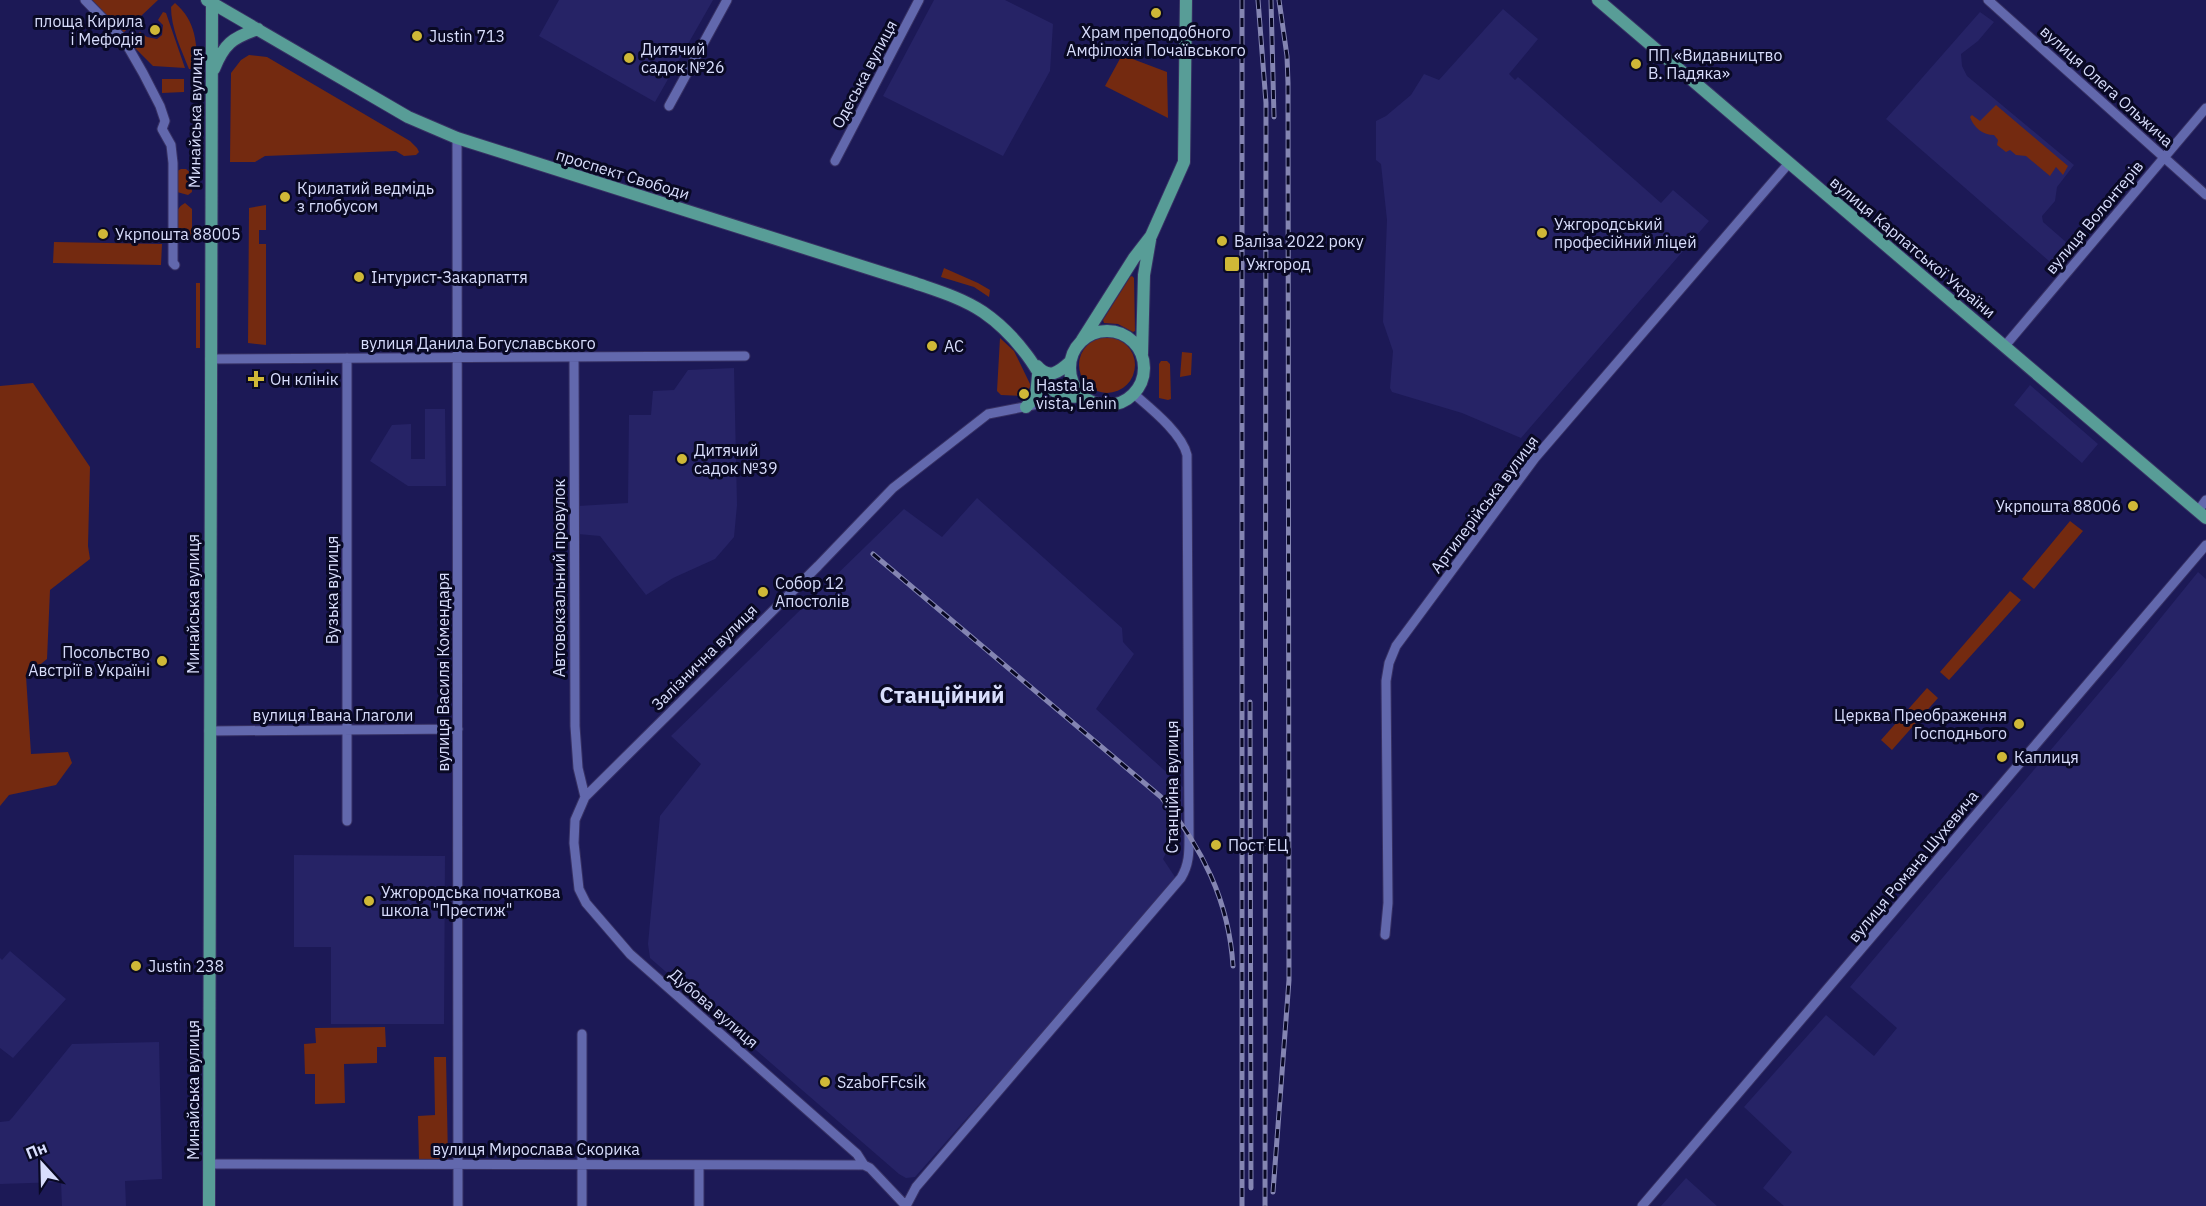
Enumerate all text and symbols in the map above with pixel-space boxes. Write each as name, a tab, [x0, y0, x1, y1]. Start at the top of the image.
marker: Храм преподобного Амфілохія Почаївського	[1149, 6, 1163, 20]
place label: площа Кирила і Мефодія	[34, 11, 143, 49]
street label: Одеська вулиця	[827, 16, 901, 132]
street label: вулиця Олега Ольжича	[2036, 21, 2178, 151]
place label: Храм преподобного Амфілохія Почаївського	[1066, 22, 1246, 60]
marker: площа Кирила і Мефодія	[148, 23, 162, 37]
place label: Justin 713	[429, 26, 505, 46]
marker: Justin 713	[410, 29, 424, 43]
place label: Дитячий садок №26	[641, 39, 725, 77]
place label: ПП «Видавництво В. Падяка»	[1648, 45, 1782, 83]
street label: Минайська вулиця	[184, 48, 206, 188]
marker: Дитячий садок №26	[622, 51, 636, 65]
marker: ПП «Видавництво В. Падяка»	[1629, 57, 1643, 71]
street label: проспект Свободи	[554, 144, 692, 204]
street label: вулиця Волонтерів	[2041, 156, 2147, 278]
street label: вулиця Карпатської України	[1826, 172, 2000, 322]
place label: Крилатий ведмідь з глобусом	[297, 178, 434, 216]
marker: Крилатий ведмідь з глобусом	[278, 190, 292, 204]
place label: Ужгородський професійний ліцей	[1554, 214, 1697, 252]
place label: Укрпошта 88005	[115, 224, 241, 244]
marker: Ужгородський професійний ліцей	[1535, 226, 1549, 240]
marker: Укрпошта 88005	[96, 227, 110, 241]
place label: Валіза 2022 року	[1234, 231, 1364, 251]
marker: Валіза 2022 року	[1215, 234, 1229, 248]
place label: Ужгород	[1246, 254, 1311, 274]
marker: Ужгород	[1223, 255, 1241, 273]
place label: Інтурист-Закарпаття	[371, 267, 528, 287]
marker: Інтурист-Закарпаття	[352, 270, 366, 284]
street label: вулиця Данила Богуславського	[360, 333, 596, 353]
place label: AC	[944, 336, 964, 356]
marker: AC	[925, 339, 939, 353]
place label: Он клінік	[270, 369, 339, 389]
marker: Он клінік	[247, 370, 265, 388]
place label: Hasta la vista, Lenin	[1036, 375, 1117, 413]
marker: Hasta la vista, Lenin	[1017, 387, 1031, 401]
street label: Артилерійська вулиця	[1426, 431, 1542, 577]
place label: Дитячий садок №39	[694, 440, 778, 478]
marker: Дитячий садок №39	[675, 452, 689, 466]
street label: Автовокзальний провулок	[549, 479, 569, 677]
place label: Укрпошта 88006	[1995, 496, 2121, 516]
marker: Укрпошта 88006	[2126, 499, 2140, 513]
street label: Минайська вулиця	[183, 534, 203, 674]
street label: Вузька вулиця	[322, 536, 342, 644]
street label: вулиця Василя Комендаря	[433, 572, 453, 772]
place label: Собор 12 Апостолів	[775, 573, 850, 611]
marker: Собор 12 Апостолів	[756, 585, 770, 599]
street label: Залізнична вулиця	[647, 600, 761, 714]
place label: Посольство Австрії в Україні	[28, 642, 150, 680]
marker: Посольство Австрії в Україні	[155, 654, 169, 668]
district label: Станційний	[879, 680, 1005, 709]
street label: вулиця Івана Глаголи	[253, 705, 413, 725]
place label: Церква Преображення Господнього	[1834, 705, 2007, 743]
marker: Церква Преображення Господнього	[2012, 717, 2026, 731]
street label: Станційна вулиця	[1162, 720, 1182, 854]
place label: Каплиця	[2014, 747, 2079, 767]
marker: Каплиця	[1995, 750, 2009, 764]
street label: вулиця Романа Шухевича	[1844, 786, 1983, 946]
place label: Пост ЕЦ	[1228, 835, 1289, 855]
marker: Пост ЕЦ	[1209, 838, 1223, 852]
place label: Ужгородська початкова школа "Престиж"	[381, 882, 561, 920]
marker: Ужгородська початкова школа "Престиж"	[362, 894, 376, 908]
place label: Justin 238	[148, 956, 224, 976]
marker: Justin 238	[129, 959, 143, 973]
street label: Дубова вулиця	[665, 964, 763, 1052]
street label: Минайська вулиця	[183, 1020, 203, 1160]
place label: SzaboFFcsik	[837, 1072, 927, 1092]
marker: SzaboFFcsik	[818, 1075, 832, 1089]
north arrow	[12, 1134, 72, 1194]
text: Пн	[23, 1137, 50, 1163]
street label: вулиця Мирослава Скорика	[432, 1139, 640, 1159]

